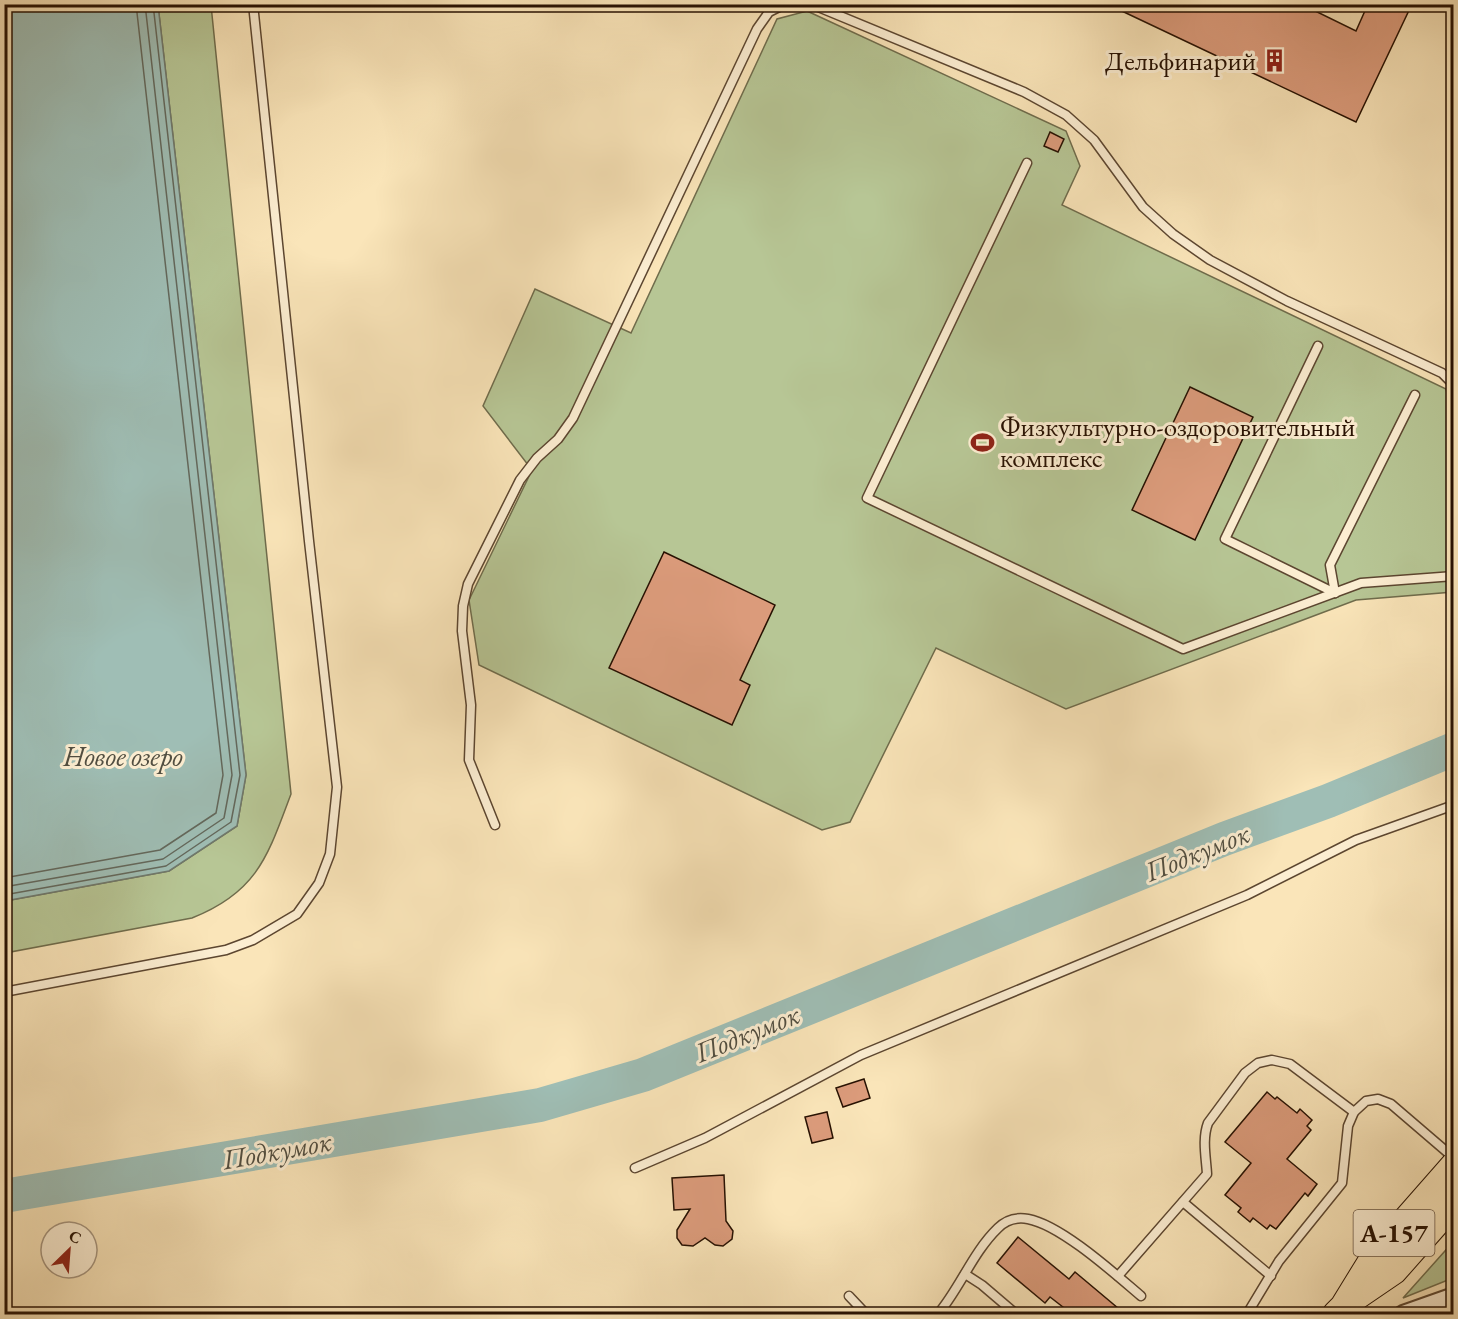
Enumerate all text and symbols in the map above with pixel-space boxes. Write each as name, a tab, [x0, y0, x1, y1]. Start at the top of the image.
place label: Дельфинарий	[1105, 43, 1256, 78]
building icon: Дельфинарий	[1261, 48, 1287, 74]
place label: Физкультурно-оздоровительный комплекс	[1000, 409, 1355, 475]
sports icon: Физкультурно-оздоровительный комплекс	[969, 430, 995, 456]
water label: Новое озеро	[62, 738, 183, 774]
water label: Подкумок	[1138, 814, 1255, 890]
water label: Подкумок	[688, 995, 805, 1071]
water label: Подкумок	[219, 1123, 335, 1177]
road number: А-157	[1354, 1210, 1434, 1256]
north arrow	[39, 1220, 99, 1280]
text: С	[66, 1225, 85, 1249]

